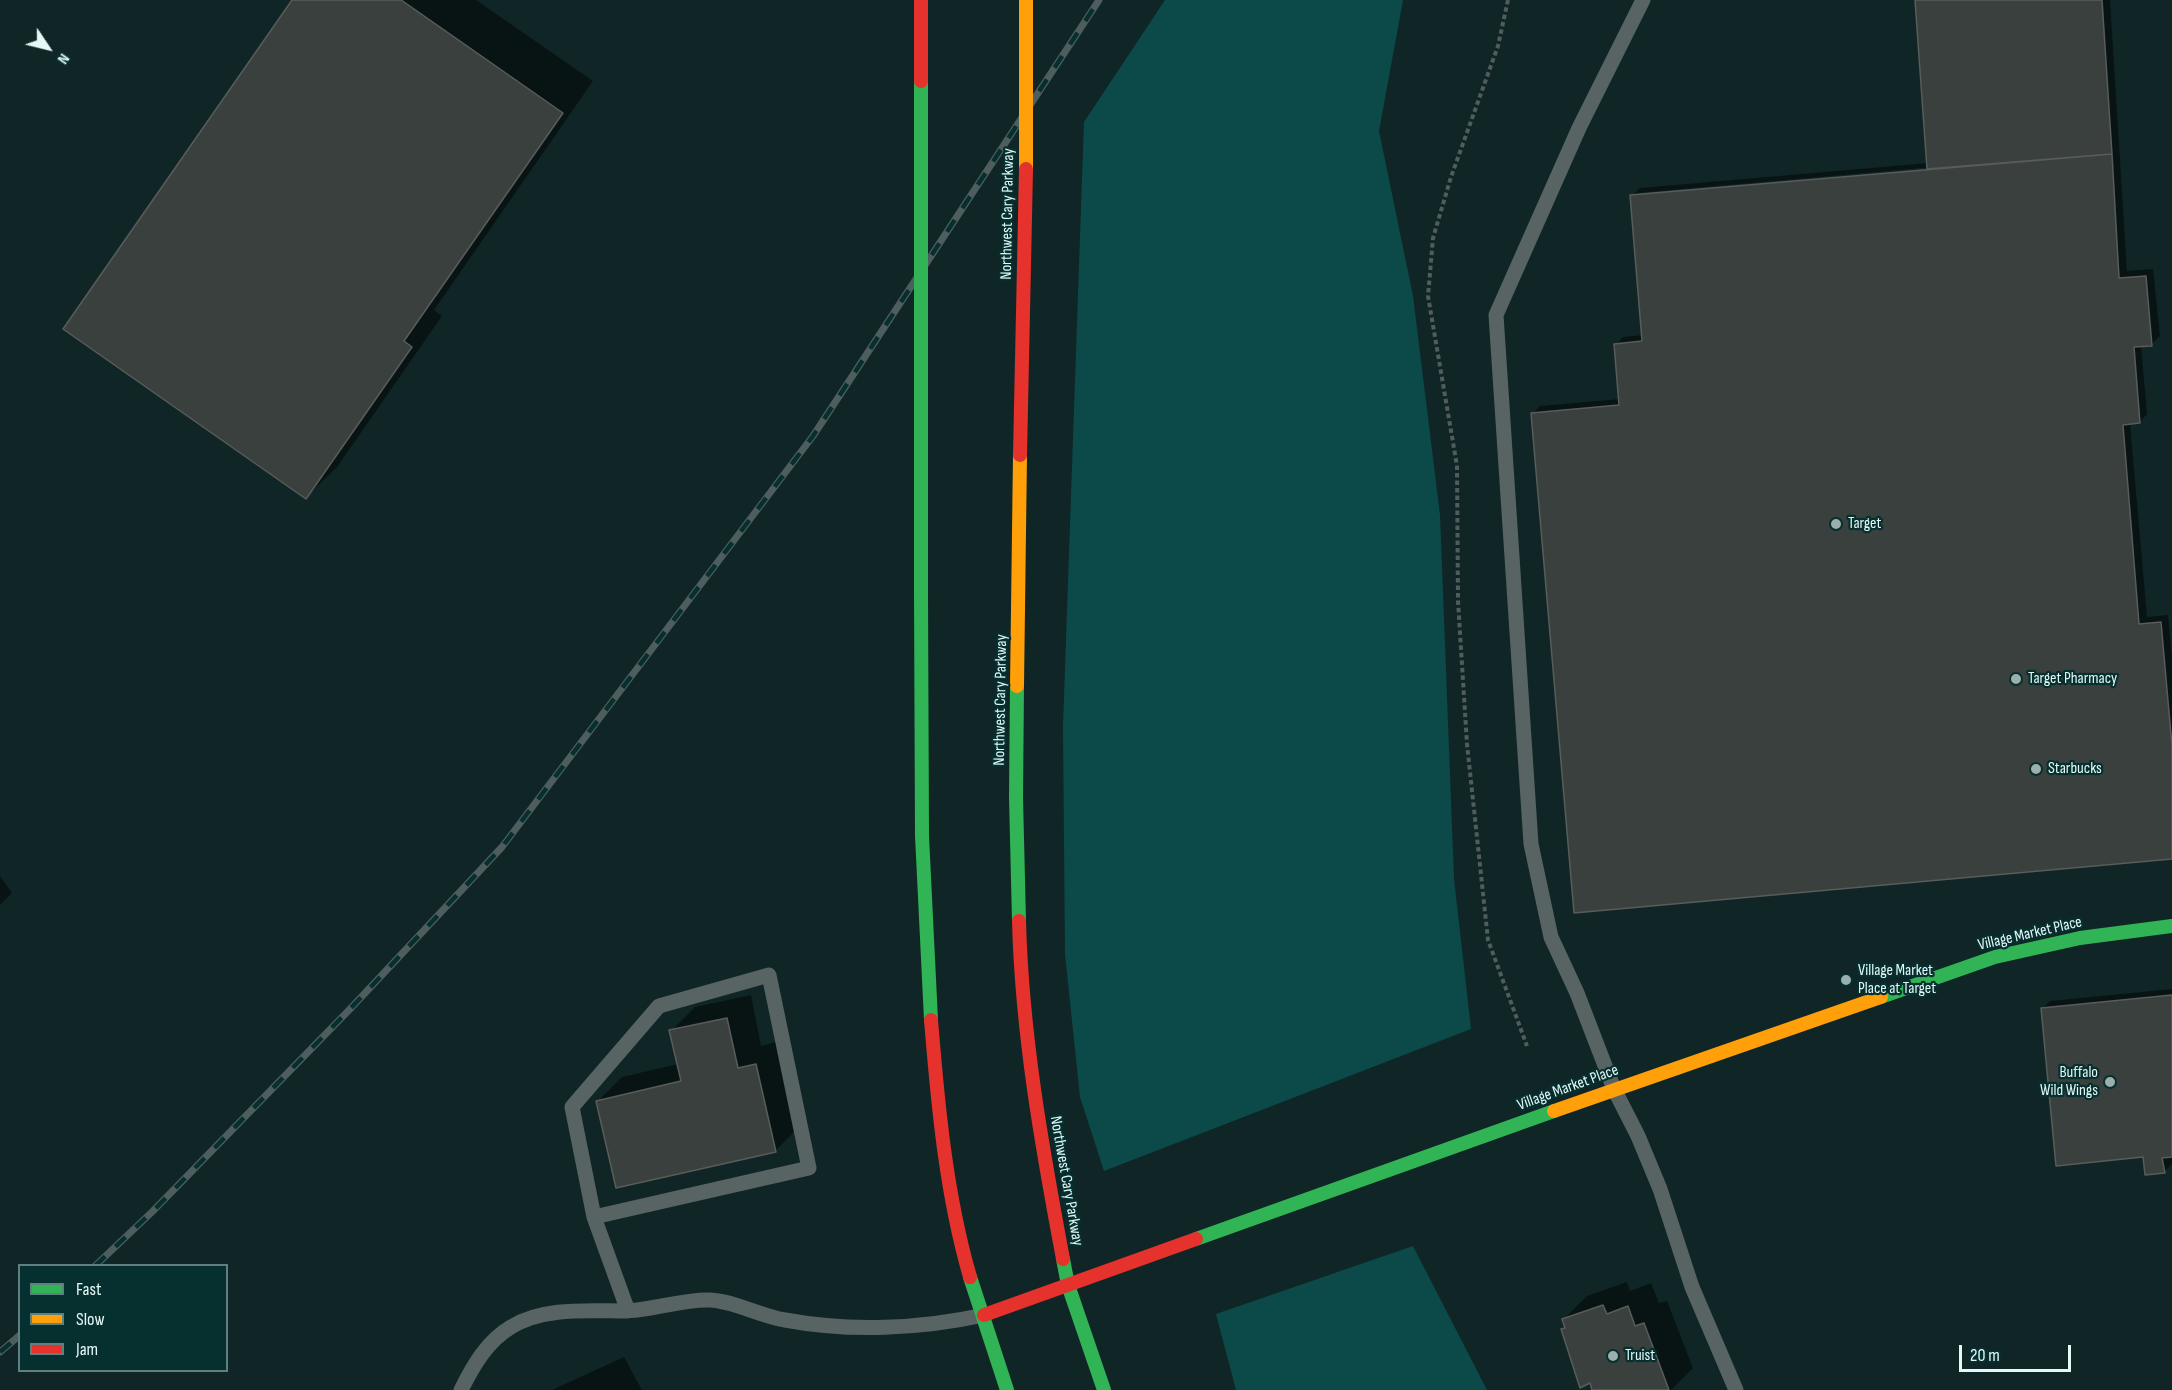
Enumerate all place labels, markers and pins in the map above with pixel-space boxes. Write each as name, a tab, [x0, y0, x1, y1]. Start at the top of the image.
place label: Target	[1848, 514, 1881, 534]
marker: Target	[1829, 517, 1843, 531]
place label: Target Pharmacy	[2028, 669, 2117, 689]
marker: Target Pharmacy	[2009, 672, 2023, 686]
place label: Starbucks	[2048, 759, 2102, 779]
marker: Starbucks	[2029, 762, 2043, 776]
place label: Village Market Place at Target	[1858, 961, 1936, 999]
marker: Village Market Place at Target	[1839, 973, 1853, 987]
place label: Buffalo Wild Wings	[2040, 1063, 2098, 1101]
marker: Buffalo Wild Wings	[2103, 1075, 2117, 1089]
place label: Truist	[1625, 1346, 1655, 1366]
marker: Truist	[1606, 1349, 1620, 1363]

